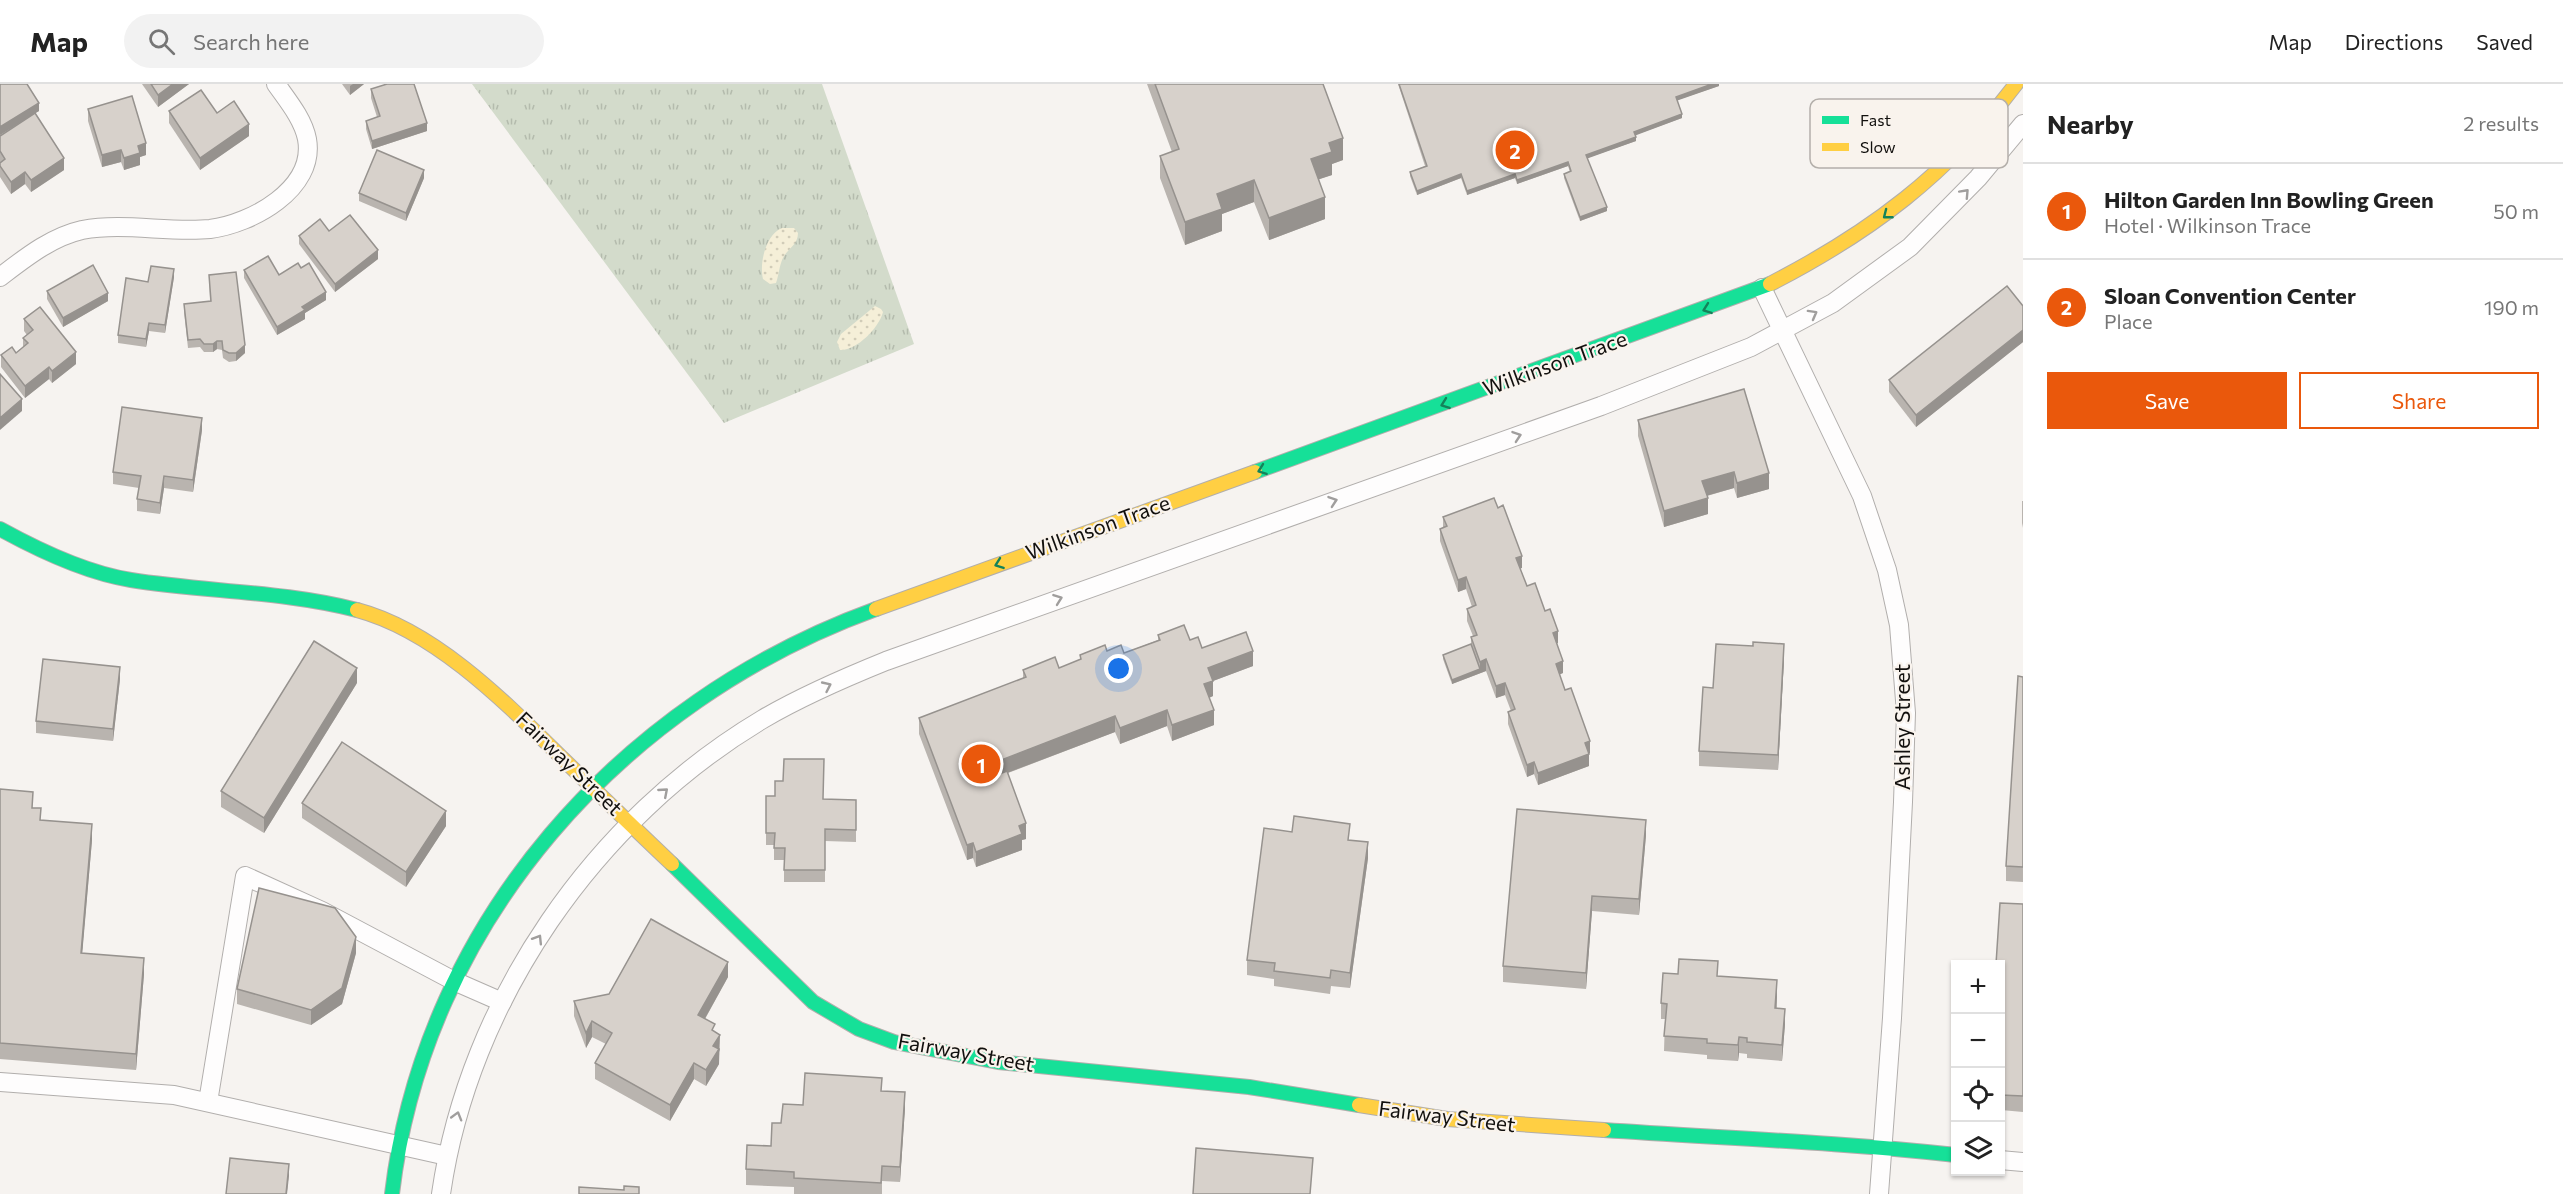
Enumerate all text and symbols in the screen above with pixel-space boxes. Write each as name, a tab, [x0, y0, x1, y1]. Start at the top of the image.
search box	[124, 14, 544, 68]
text: Map	[30, 24, 88, 58]
icon: search	[145, 25, 178, 58]
text: Search here	[193, 28, 309, 55]
text: Map	[2269, 29, 2312, 54]
text: Directions	[2345, 29, 2443, 54]
text: Saved	[2476, 29, 2533, 54]
legend	[1810, 99, 2008, 168]
text: Nearby	[2047, 108, 2134, 139]
text: Fast	[1860, 110, 1891, 129]
text: 2 results	[2463, 111, 2539, 135]
pin: 2	[1496, 128, 1534, 172]
text: Slow	[1860, 137, 1896, 156]
text: Hilton Garden Inn Bowling Green	[2104, 186, 2434, 213]
one-way arrow	[1957, 189, 1968, 200]
text: 1	[2062, 199, 2071, 223]
text: 50 m	[2493, 199, 2539, 223]
one-way arrow	[1883, 207, 1894, 218]
text: Hotel · Wilkinson Trace	[2104, 213, 2311, 237]
text: Sloan Convention Center	[2104, 282, 2356, 309]
text: 2	[2061, 295, 2072, 319]
text: 190 m	[2484, 295, 2539, 319]
one-way arrow	[1702, 302, 1713, 315]
text: Place	[2104, 309, 2153, 333]
one-way arrow	[1807, 310, 1818, 321]
street label: Wilkinson Trace	[1479, 325, 1630, 400]
button: Save	[2047, 372, 2287, 429]
button: Share	[2299, 372, 2539, 429]
one-way arrow	[1440, 397, 1451, 410]
one-way arrow	[1511, 430, 1522, 443]
one-way arrow	[1257, 463, 1267, 476]
street label: Wilkinson Trace	[1022, 489, 1173, 564]
one-way arrow	[1327, 495, 1338, 508]
one-way arrow	[994, 557, 1005, 569]
one-way arrow	[1052, 594, 1063, 607]
your location	[1104, 654, 1133, 683]
street label: Ashley Street	[1889, 664, 1914, 790]
one-way arrow	[821, 681, 832, 693]
street label: Fairway Street	[512, 706, 628, 820]
pin: 1	[962, 742, 1000, 786]
one-way arrow	[657, 788, 668, 799]
one-way arrow	[531, 935, 542, 946]
map controls	[1951, 960, 2005, 1176]
button: +	[1951, 960, 2005, 1014]
button: −	[1951, 1014, 2005, 1068]
street label: Fairway Street	[896, 1027, 1036, 1076]
button: locate	[1951, 1068, 2005, 1122]
street label: Fairway Street	[1377, 1095, 1517, 1136]
one-way arrow	[450, 1111, 462, 1122]
button: layers	[1951, 1122, 2005, 1176]

